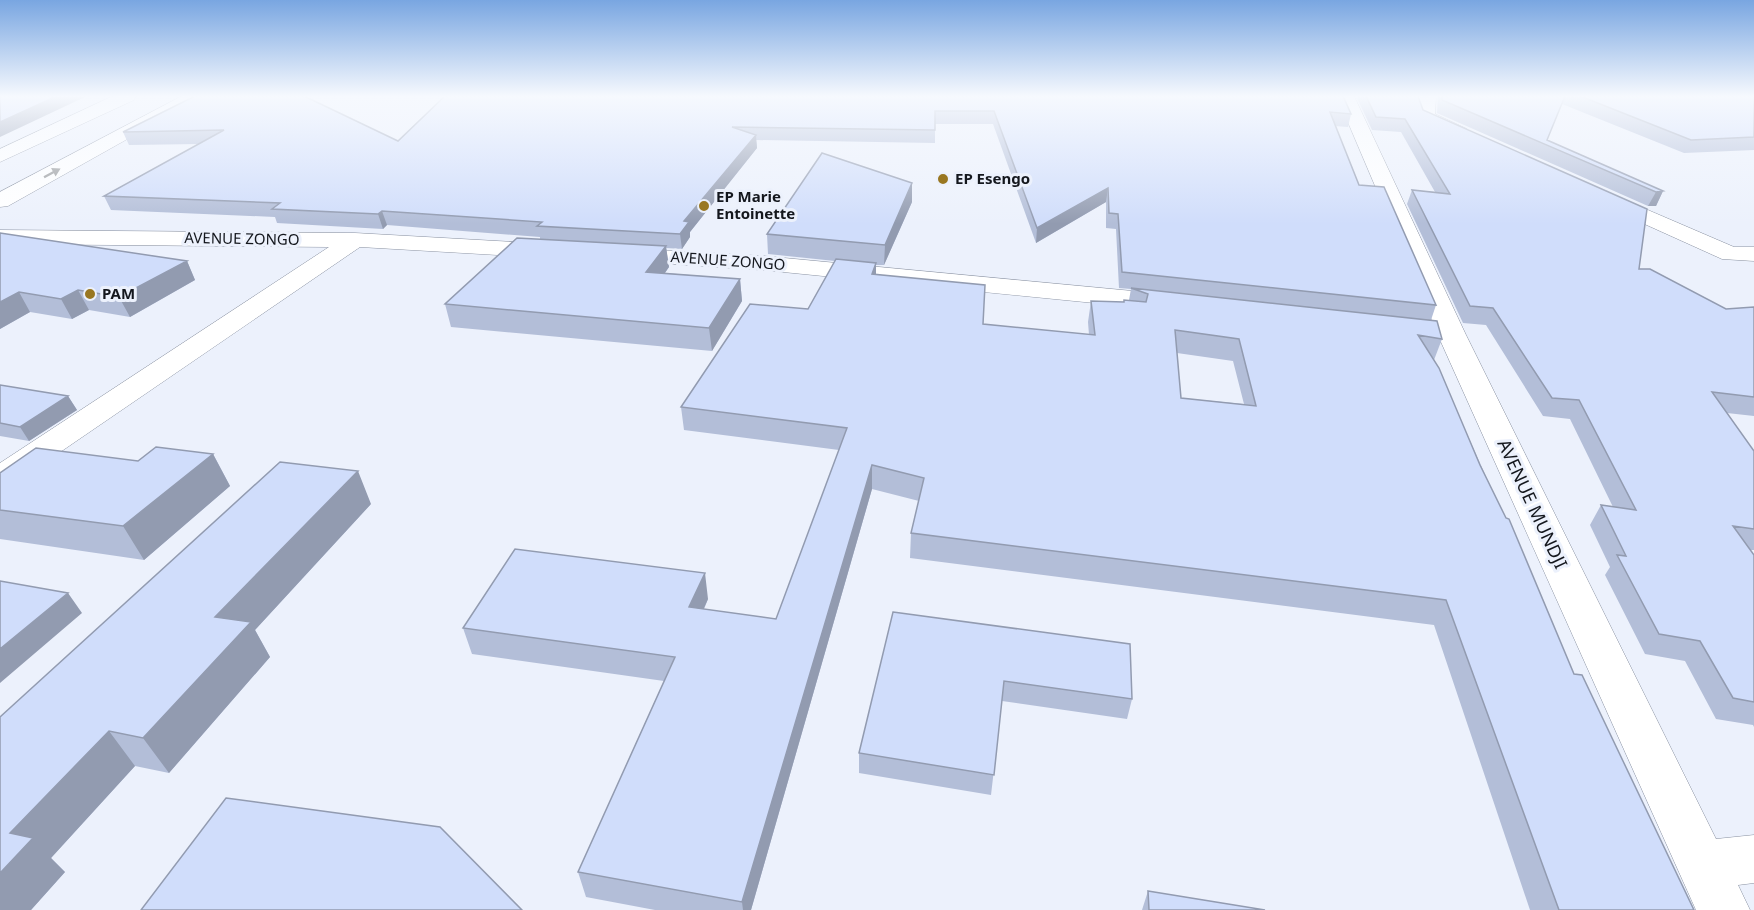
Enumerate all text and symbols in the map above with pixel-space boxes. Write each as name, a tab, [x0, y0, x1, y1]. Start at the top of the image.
one-way arrow	[43, 168, 60, 178]
place label: EP Esengo	[955, 168, 1030, 188]
marker: EP Esengo	[936, 172, 950, 186]
place label: EP Marie Entoinette	[716, 186, 795, 223]
marker: EP Marie Entoinette	[697, 199, 711, 213]
street label: AVENUE ZONGO	[184, 227, 300, 249]
street label: AVENUE ZONGO	[670, 246, 786, 274]
place label: PAM	[102, 283, 135, 303]
marker: PAM	[83, 287, 97, 301]
street label: AVENUE MUNDJI	[1492, 435, 1573, 572]

